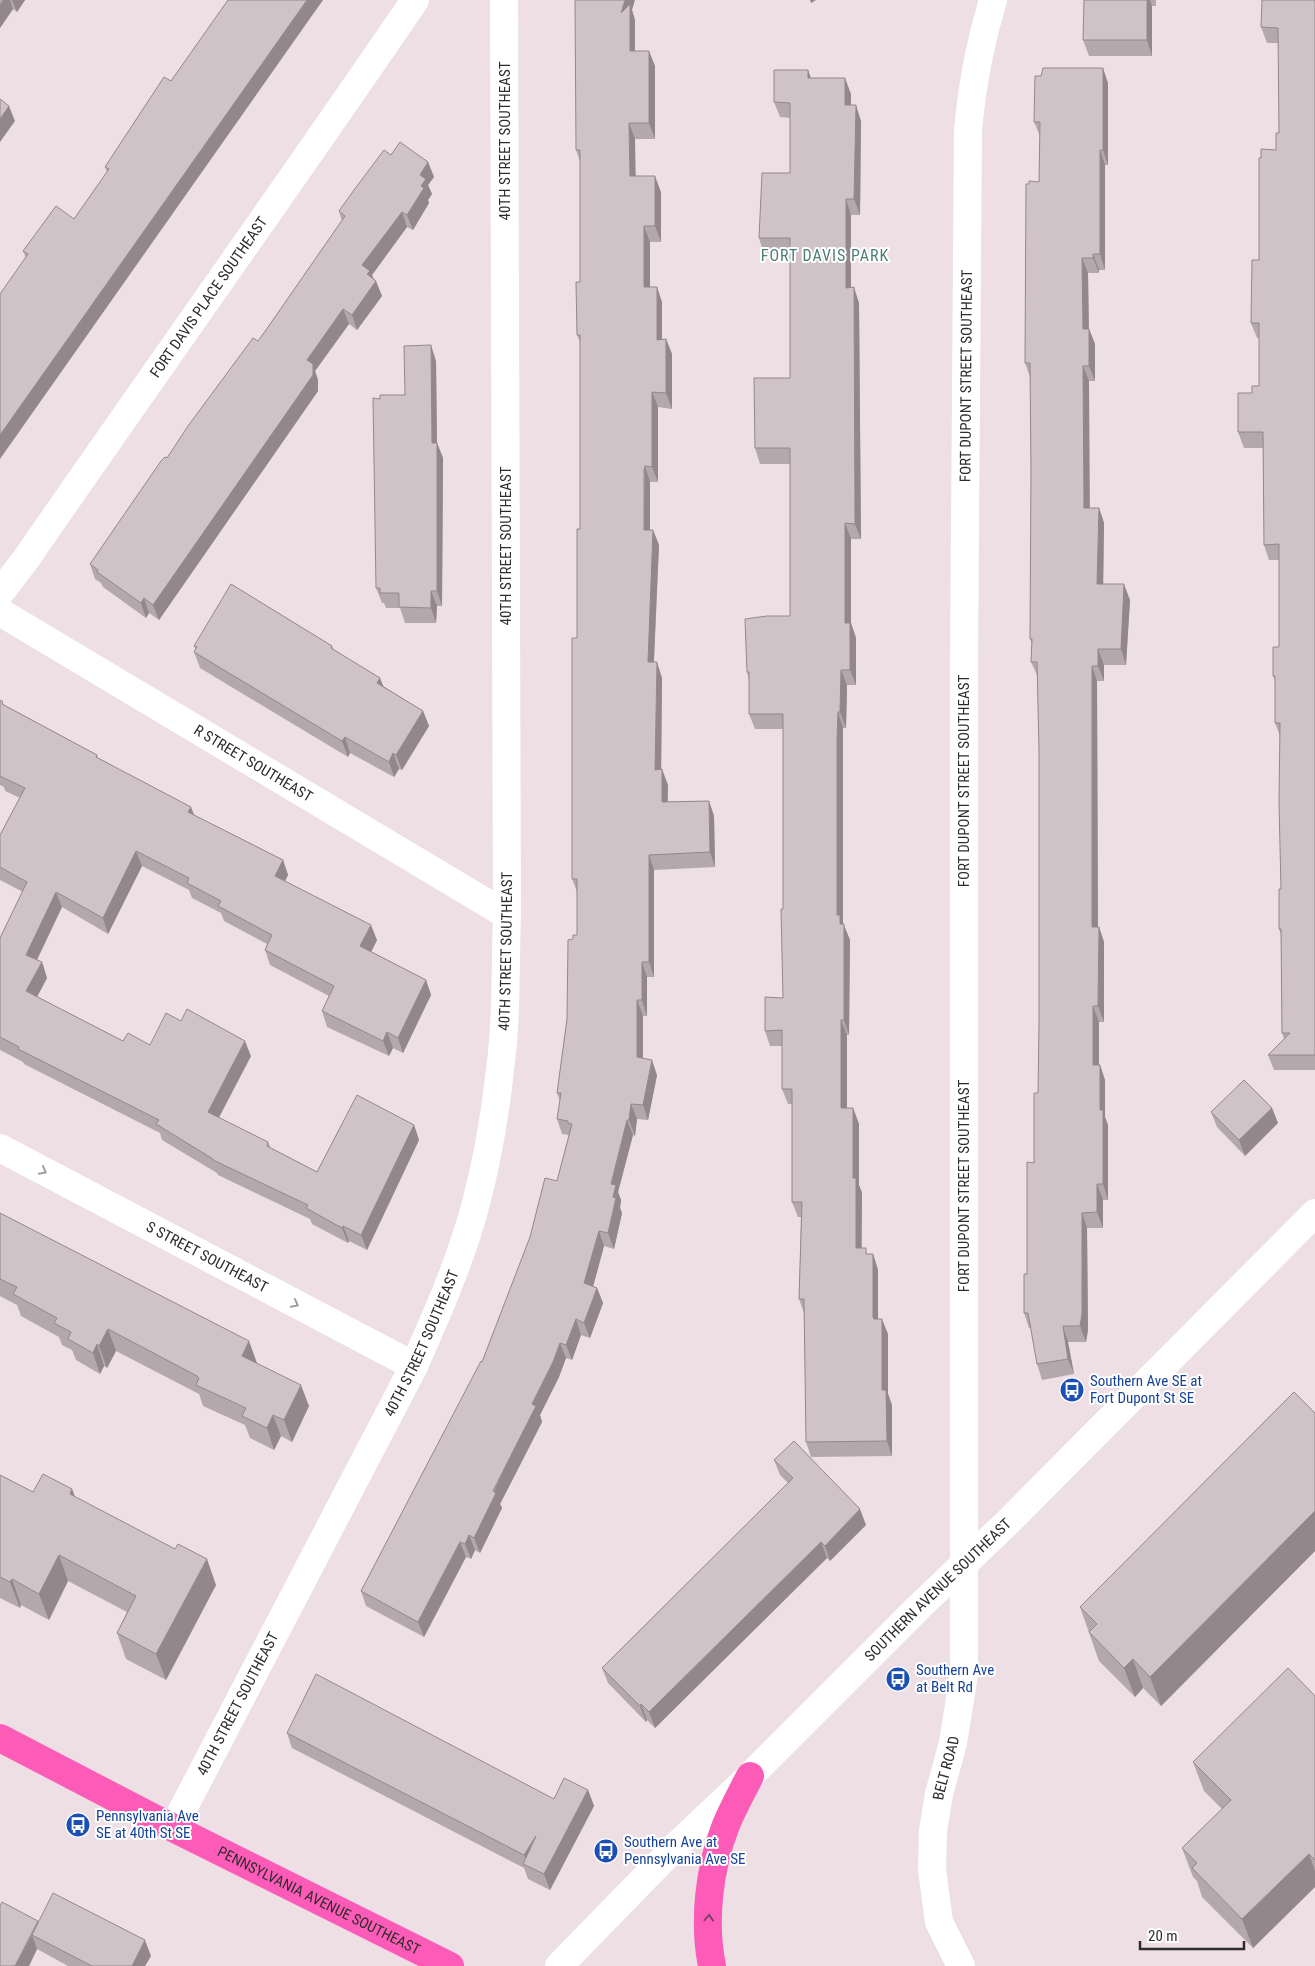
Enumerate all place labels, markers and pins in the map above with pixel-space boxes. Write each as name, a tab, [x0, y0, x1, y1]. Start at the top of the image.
place label: Southern Ave SE at Fort Dupont St SE	[1090, 1372, 1202, 1407]
bus stop icon: Southern Ave SE at Fort Dupont St SE	[1059, 1377, 1085, 1403]
place label: Southern Ave at Belt Rd	[916, 1661, 994, 1696]
bus stop icon: Southern Ave at Belt Rd	[885, 1666, 911, 1692]
place label: Pennsylvania Ave SE at 40th St SE	[96, 1807, 199, 1842]
bus stop icon: Pennsylvania Ave SE at 40th St SE	[65, 1812, 91, 1838]
place label: Southern Ave at Pennsylvania Ave SE	[624, 1833, 745, 1868]
bus stop icon: Southern Ave at Pennsylvania Ave SE	[593, 1838, 619, 1864]

